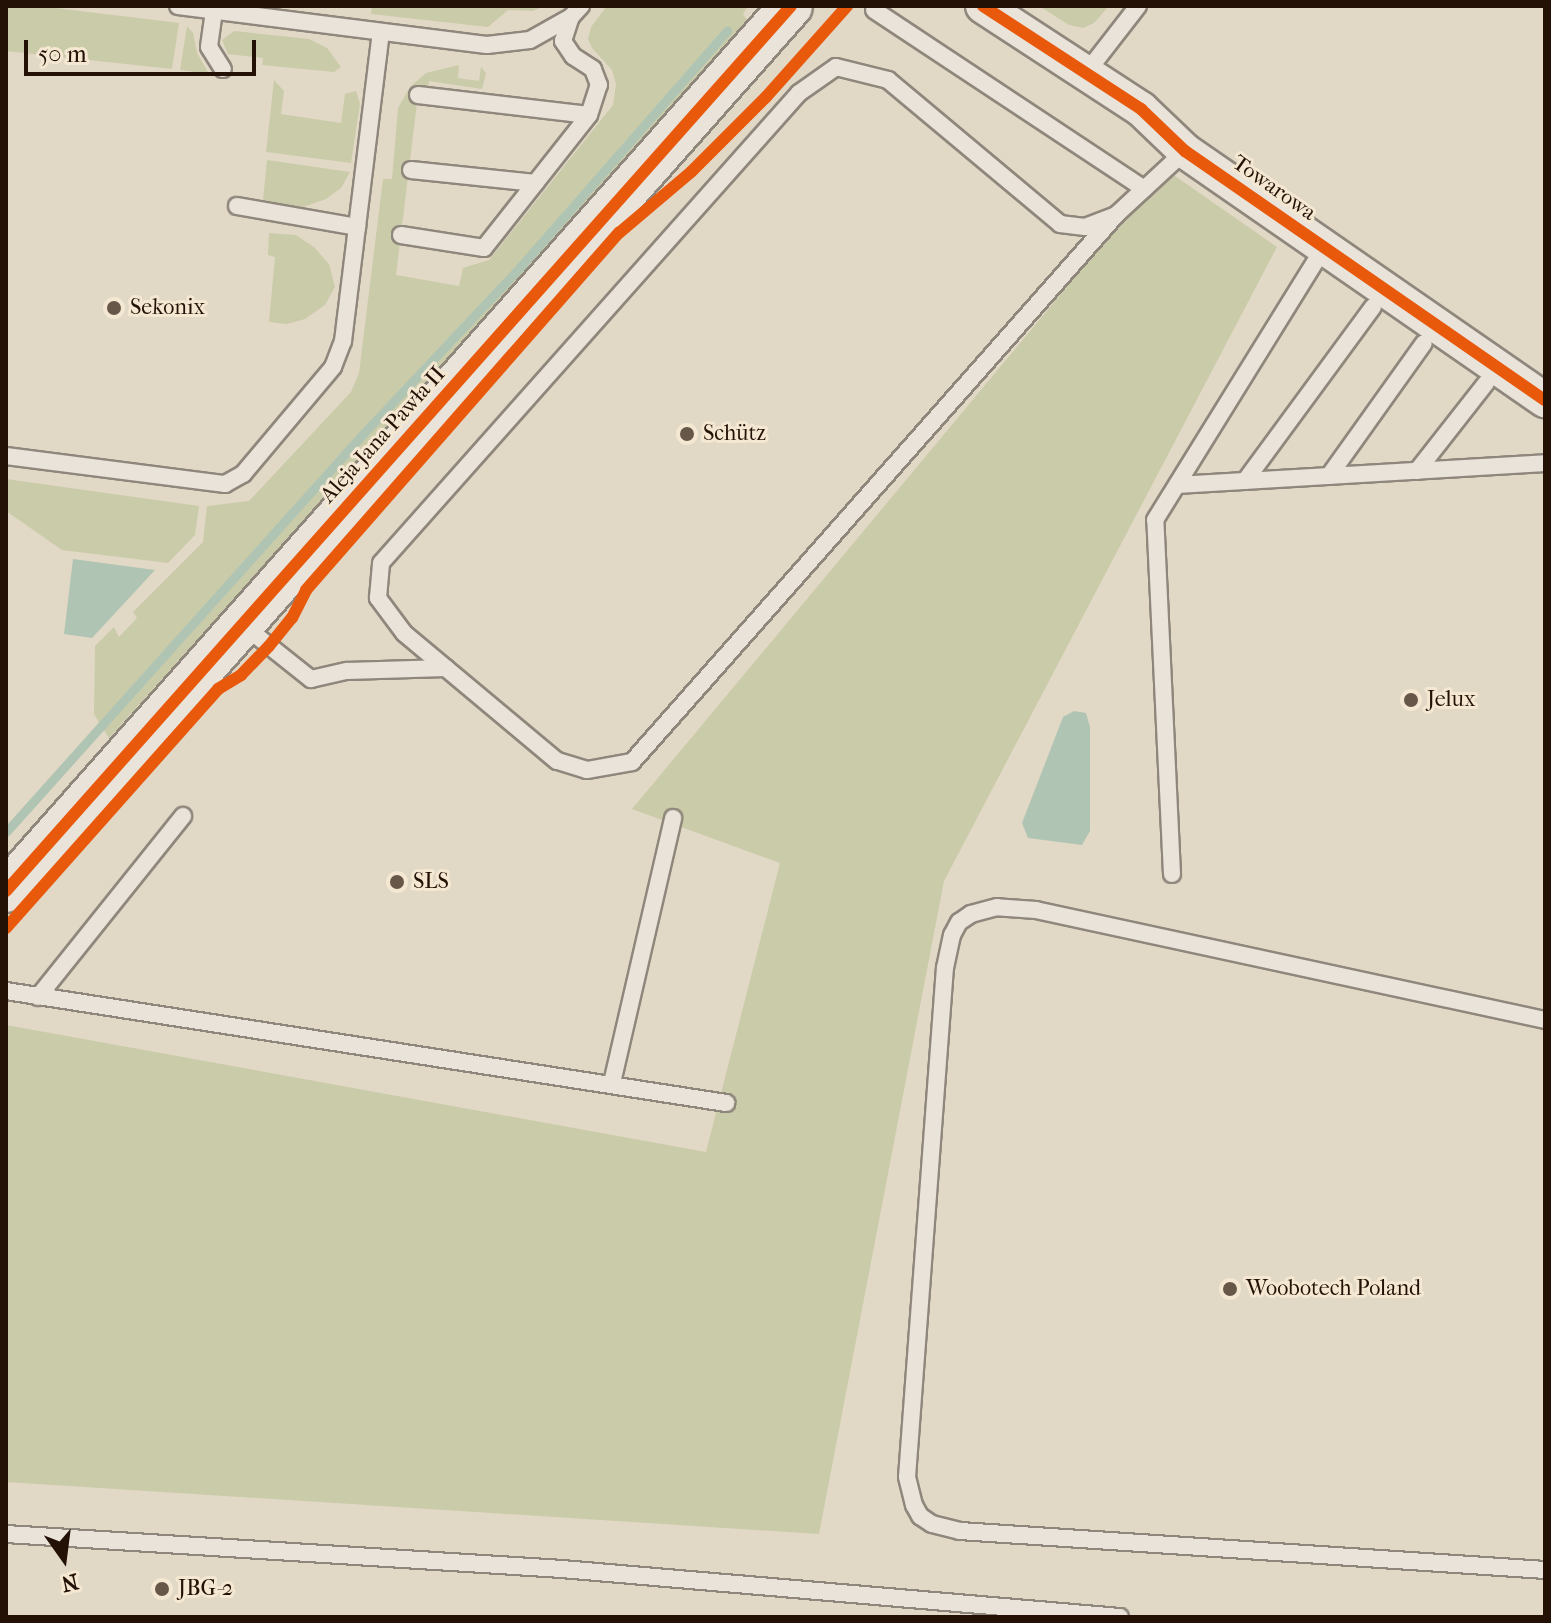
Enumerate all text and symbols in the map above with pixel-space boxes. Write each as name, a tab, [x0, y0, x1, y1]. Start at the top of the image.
scale bar	[28, 24, 260, 74]
text: 50 m	[38, 40, 87, 68]
street label: Towarowa	[1227, 150, 1321, 226]
place label: Sekonix	[130, 295, 205, 321]
marker: Sekonix	[105, 299, 123, 317]
street label: Aleja Jana Pawła II	[315, 361, 451, 509]
place label: Schütz	[703, 421, 766, 447]
marker: Schütz	[678, 425, 696, 443]
place label: Jelux	[1427, 687, 1475, 713]
marker: Jelux	[1402, 691, 1420, 709]
place label: SLS	[413, 869, 449, 895]
marker: SLS	[388, 873, 406, 891]
place label: Woobotech Poland	[1246, 1276, 1421, 1302]
marker: Woobotech Poland	[1221, 1280, 1239, 1298]
north arrow	[24, 1519, 104, 1599]
text: N	[59, 1568, 81, 1597]
place label: JBG-2	[178, 1576, 233, 1602]
marker: JBG-2	[153, 1580, 171, 1598]

